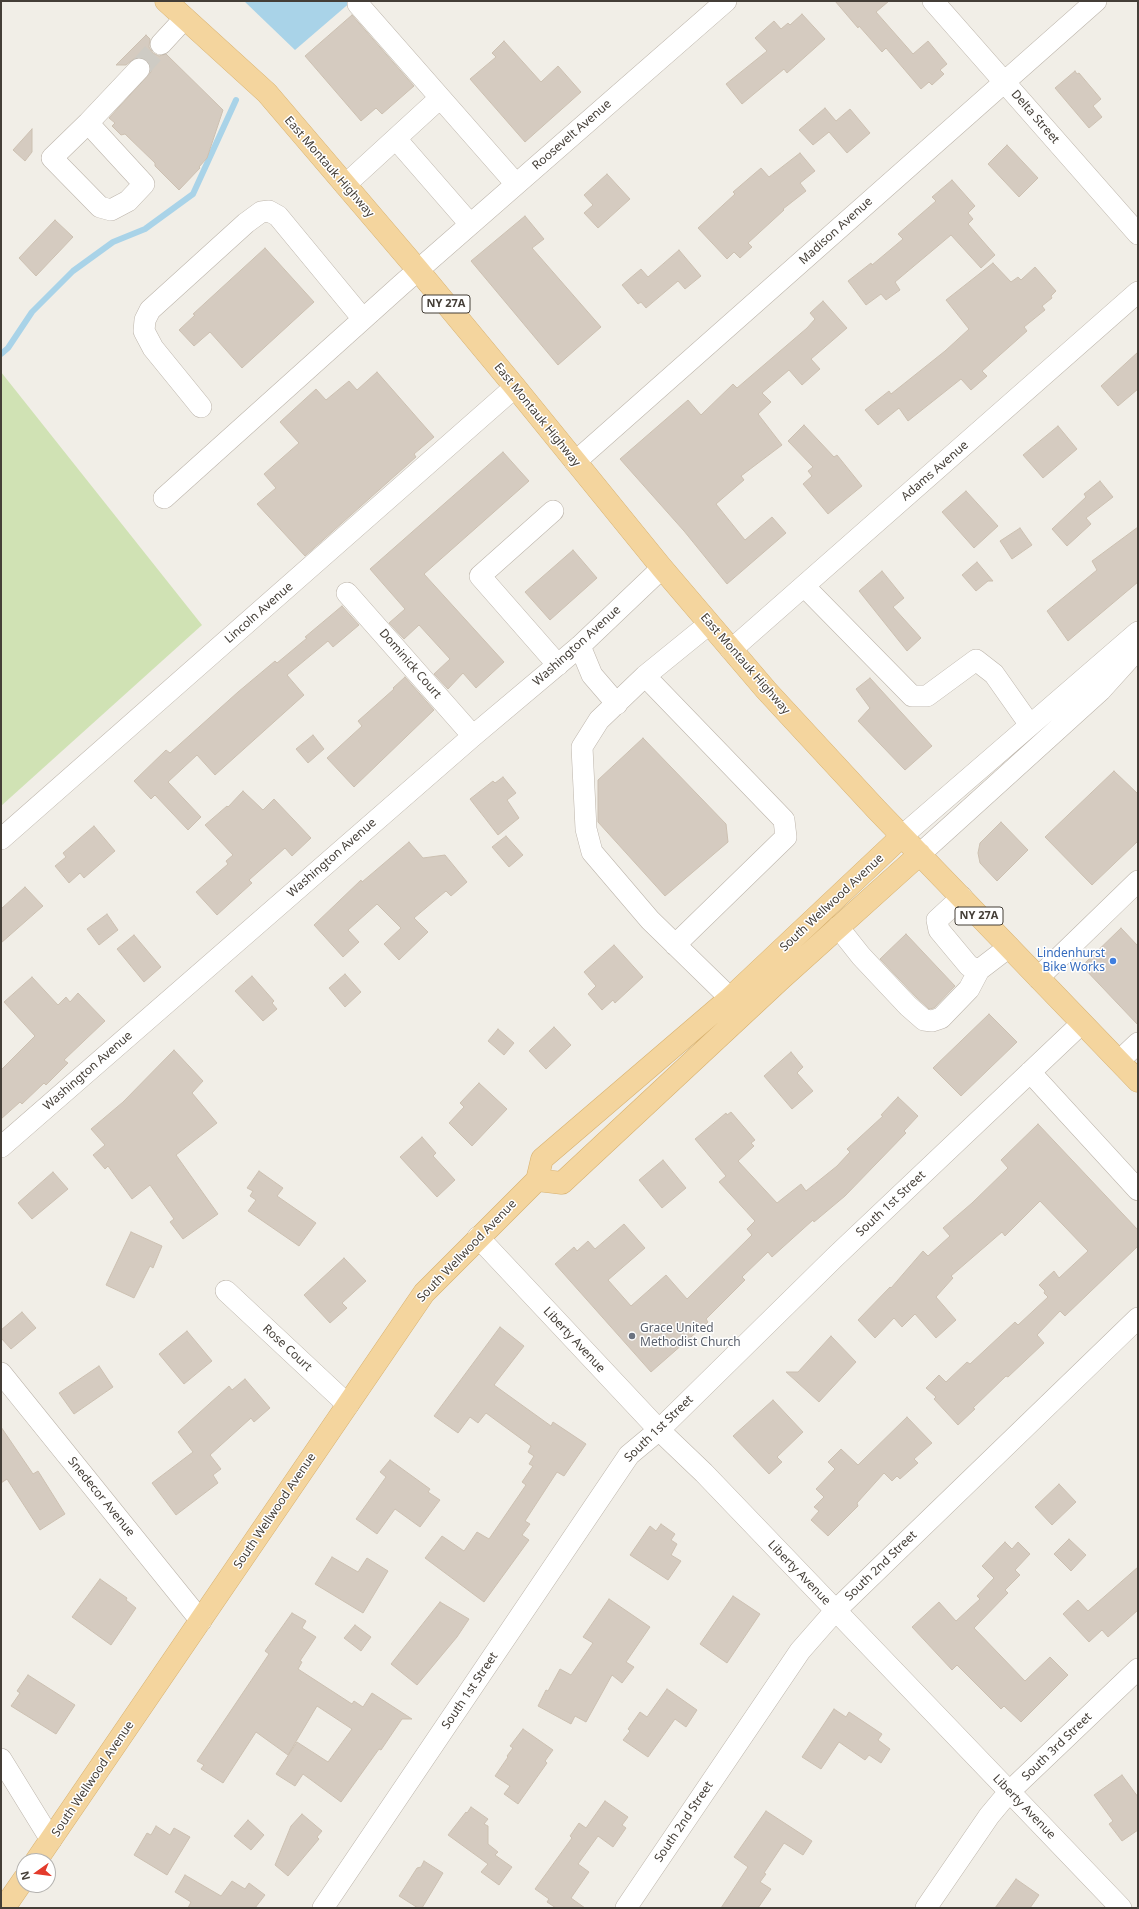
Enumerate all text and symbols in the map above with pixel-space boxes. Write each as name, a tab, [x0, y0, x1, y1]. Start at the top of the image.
street label: Delta Street	[1008, 87, 1062, 147]
street label: Roosevelt Avenue	[530, 97, 614, 173]
street label: East Montauk Highway	[281, 114, 377, 220]
street label: Madison Avenue	[796, 194, 876, 268]
road number: NY 27A	[422, 295, 470, 313]
street label: East Montauk Highway	[491, 360, 583, 470]
street label: Adams Avenue	[899, 438, 971, 504]
street label: Lincoln Avenue	[222, 579, 296, 647]
street label: Washington Avenue	[530, 603, 624, 689]
street label: East Montauk Highway	[697, 611, 793, 717]
street label: Dominick Court	[376, 626, 444, 702]
street label: Washington Avenue	[285, 816, 379, 900]
street label: South Wellwood Avenue	[777, 851, 887, 955]
road number: NY 27A	[955, 907, 1003, 925]
place label: Lindenhurst Bike Works	[1037, 947, 1105, 975]
marker: Lindenhurst Bike Works	[1108, 956, 1118, 966]
street label: Washington Avenue	[41, 1029, 135, 1113]
street label: South 1st Street	[853, 1168, 929, 1240]
street label: South Wellwood Avenue	[414, 1197, 520, 1305]
street label: Liberty Avenue	[540, 1304, 608, 1376]
street label: Rose Court	[259, 1322, 315, 1374]
place label: Grace United Methodist Church	[640, 1322, 741, 1350]
marker: Grace United Methodist Church	[627, 1331, 637, 1341]
street label: South 1st Street	[622, 1393, 696, 1465]
street label: South Wellwood Avenue	[231, 1450, 319, 1572]
street label: Snedecor Avenue	[65, 1454, 137, 1540]
street label: South 2nd Street	[842, 1528, 920, 1604]
street label: Liberty Avenue	[765, 1538, 833, 1608]
street label: South 1st Street	[439, 1650, 501, 1732]
street label: South 3rd Street	[1019, 1710, 1095, 1784]
street label: South Wellwood Avenue	[49, 1718, 137, 1840]
street label: Liberty Avenue	[990, 1772, 1058, 1842]
street label: South 2nd Street	[652, 1779, 716, 1865]
north arrow	[16, 1853, 56, 1893]
text: N	[16, 1870, 33, 1882]

